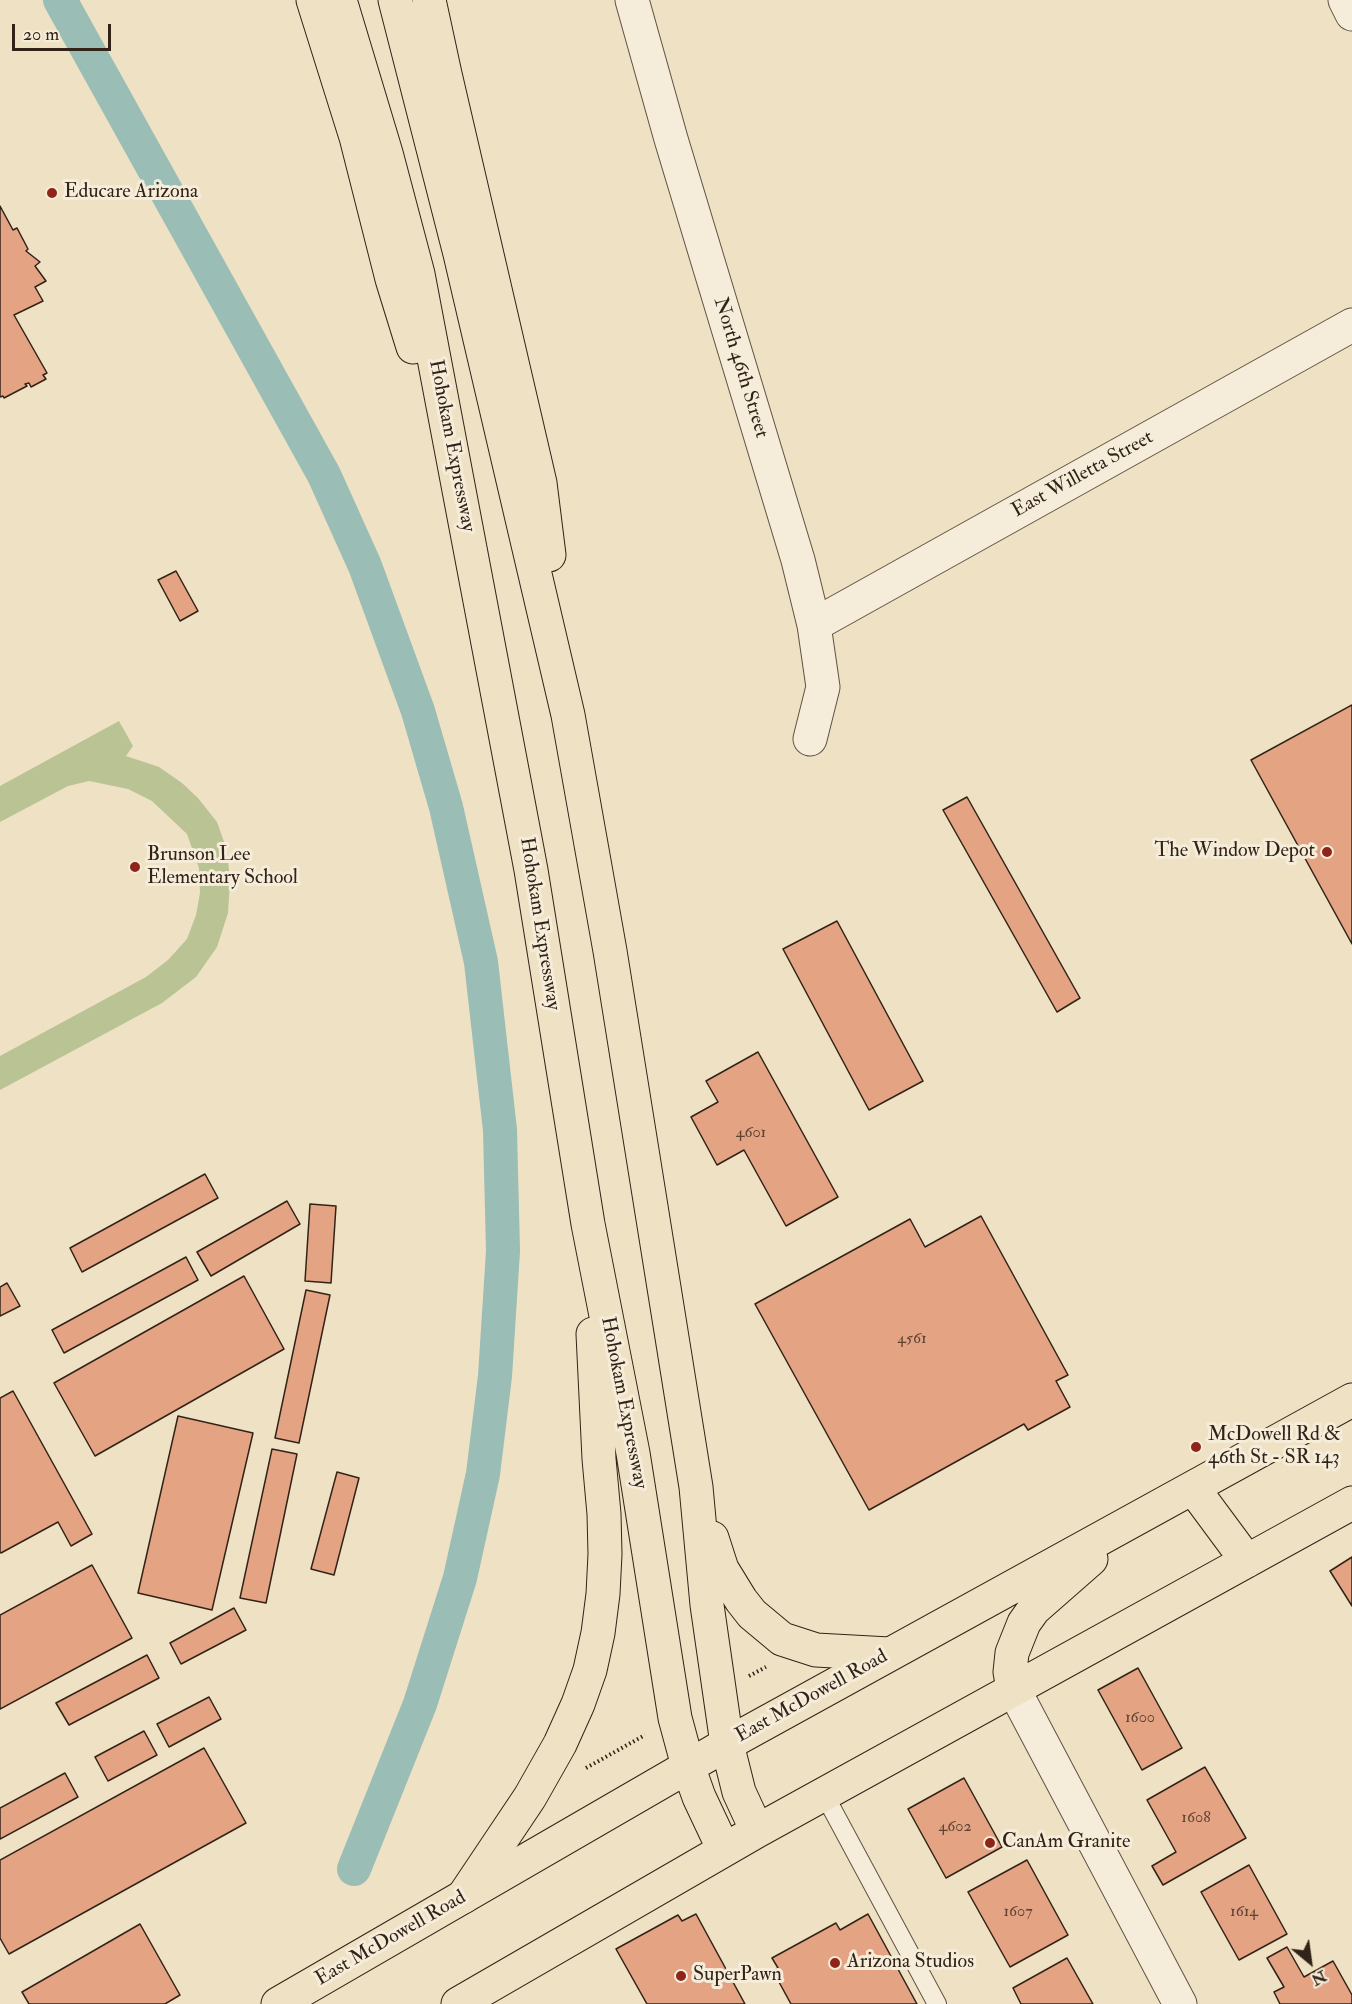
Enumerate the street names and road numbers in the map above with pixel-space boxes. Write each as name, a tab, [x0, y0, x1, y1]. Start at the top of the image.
street label: North 46th Street	[707, 295, 773, 441]
street label: Hohokam Expressway	[423, 358, 479, 534]
street label: East Willetta Street	[1008, 426, 1158, 524]
street label: Hohokam Expressway	[513, 836, 565, 1012]
street label: Hohokam Expressway	[595, 1315, 651, 1491]
street label: East McDowell Road	[732, 1645, 892, 1749]
street label: East McDowell Road	[311, 1886, 471, 1992]

